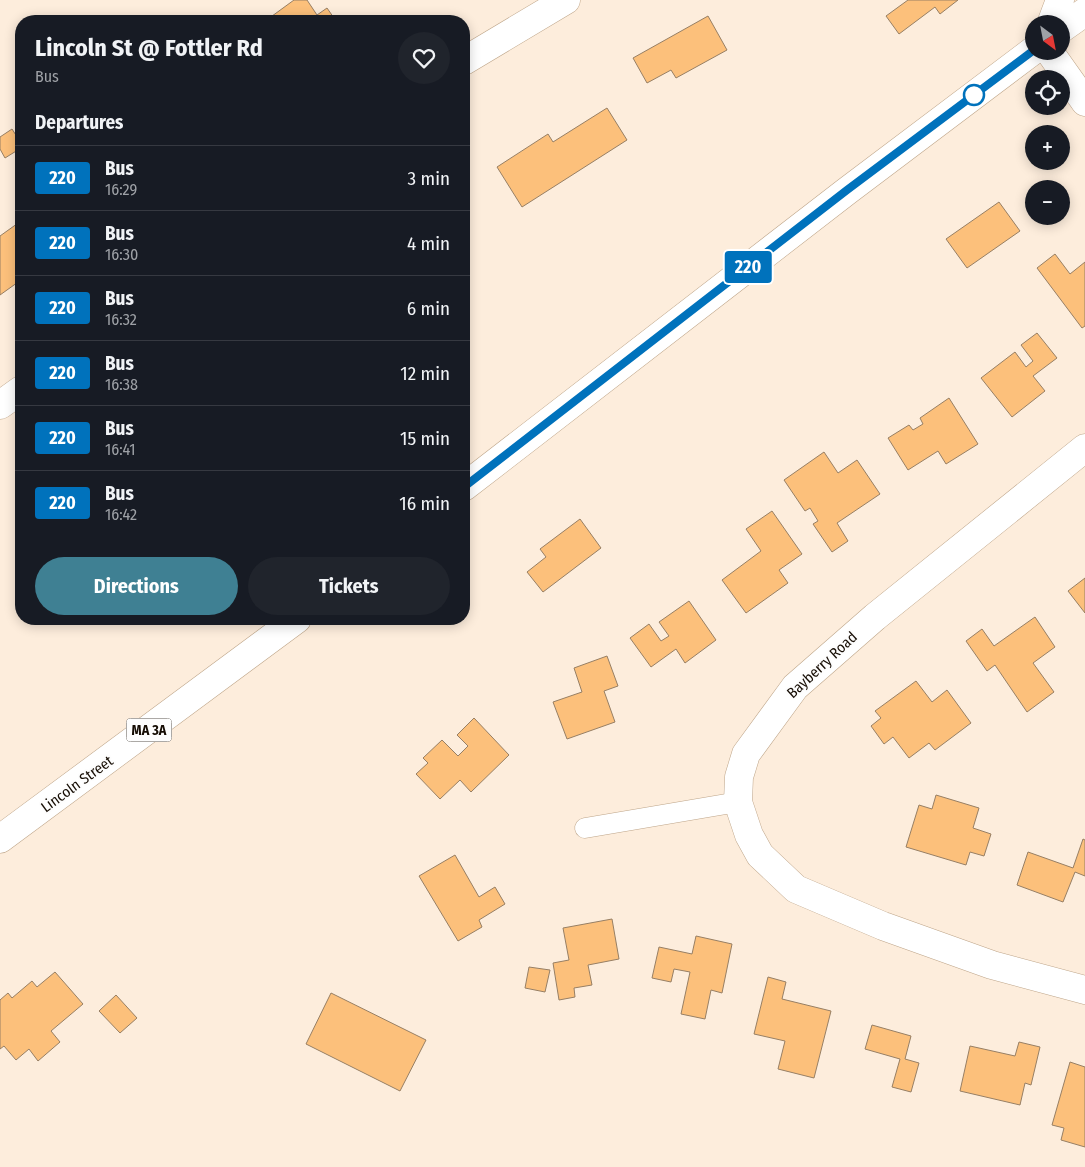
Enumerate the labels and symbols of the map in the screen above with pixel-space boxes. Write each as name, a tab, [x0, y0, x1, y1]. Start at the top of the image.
north arrow	[1025, 15, 1070, 60]
unlabelled marker	[963, 84, 985, 106]
line badge: 220	[719, 251, 777, 283]
street label: Bayberry Road	[783, 628, 861, 702]
road number: MA 3A	[126, 718, 172, 742]
street label: Lincoln Street	[37, 752, 117, 816]

